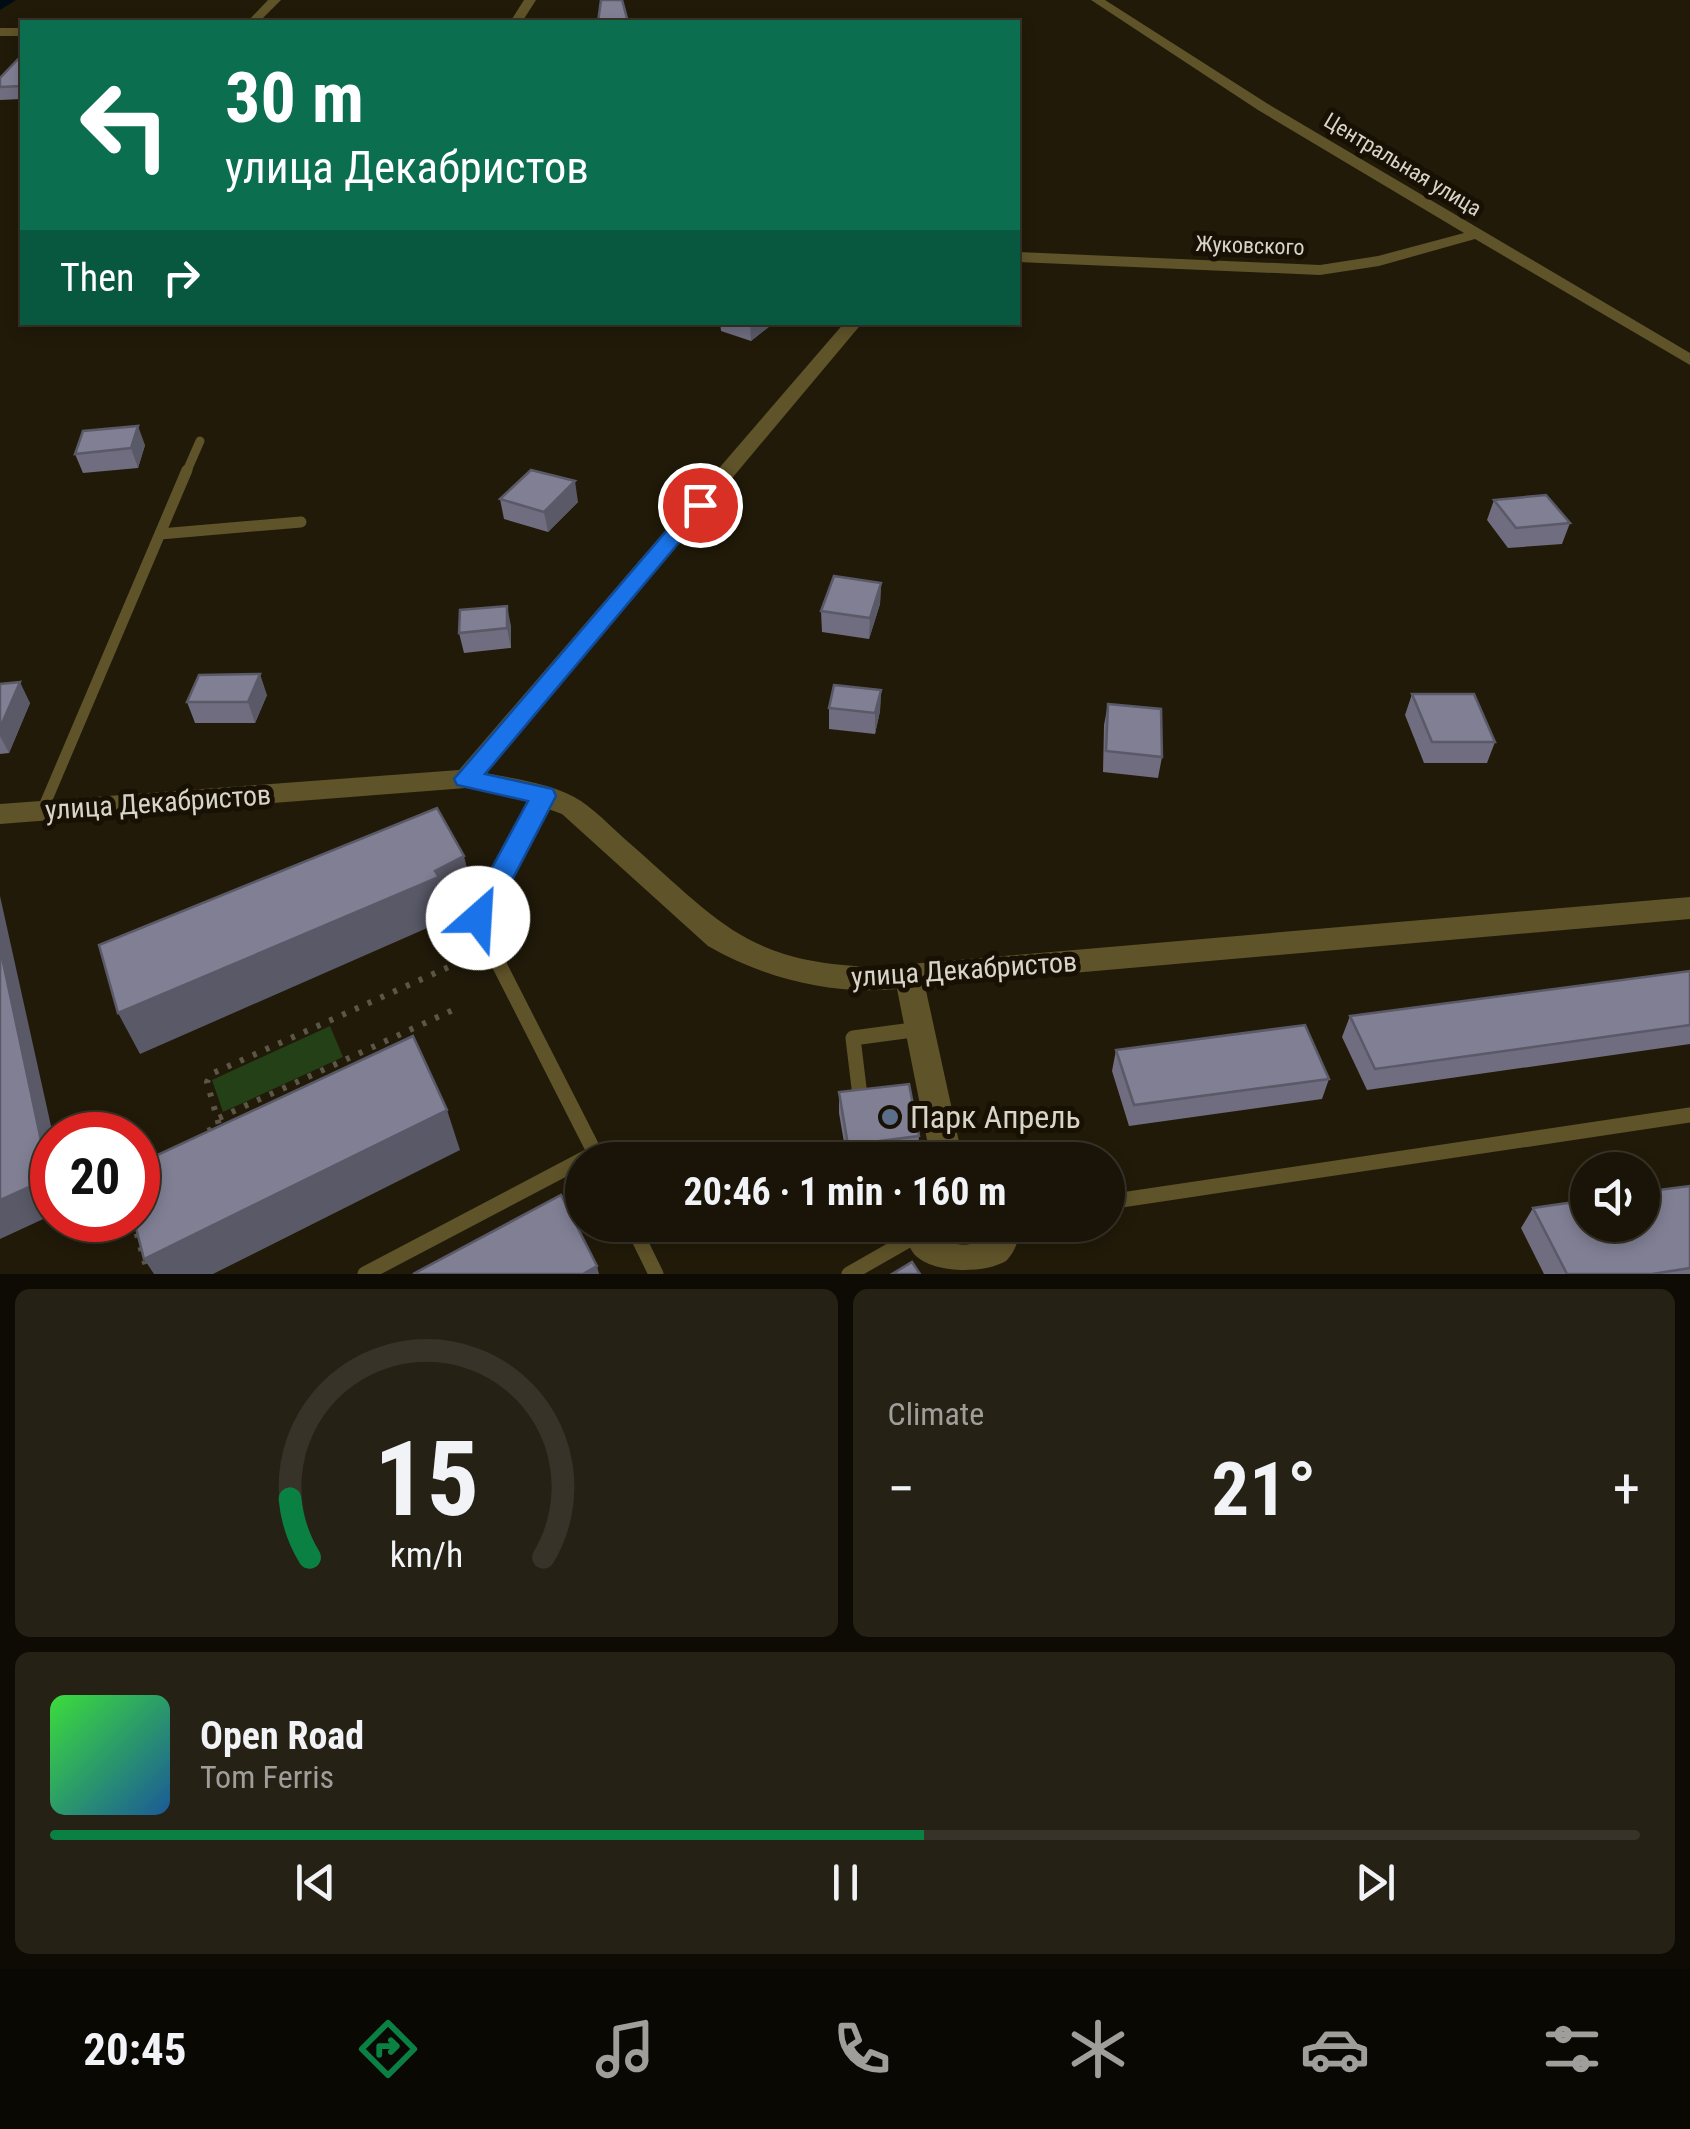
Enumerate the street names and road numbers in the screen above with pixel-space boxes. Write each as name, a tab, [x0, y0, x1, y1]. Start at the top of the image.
street label: Центральная улица	[1320, 108, 1486, 221]
street label: Жуковского	[1195, 231, 1305, 260]
street label: улица Декабристов	[44, 778, 272, 827]
street label: улица Декабристов	[850, 945, 1078, 994]

